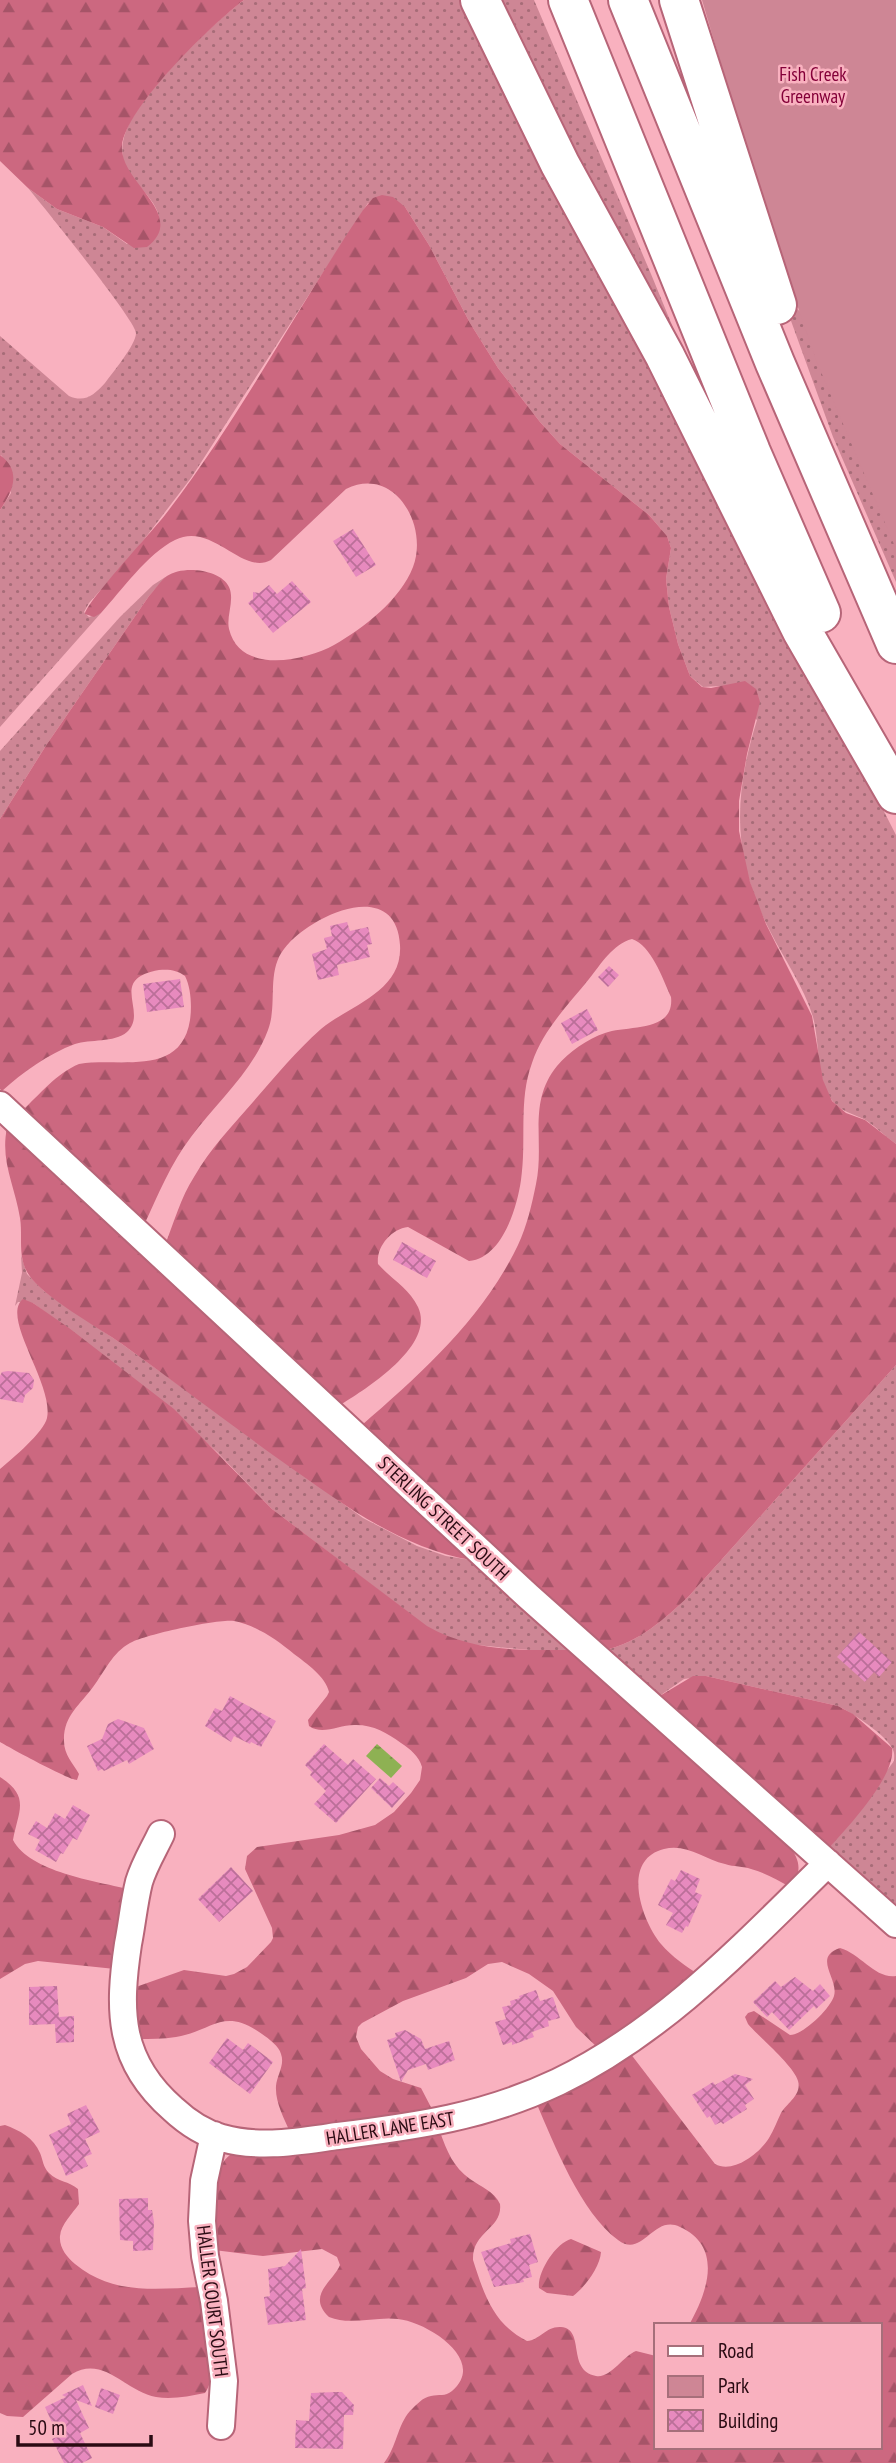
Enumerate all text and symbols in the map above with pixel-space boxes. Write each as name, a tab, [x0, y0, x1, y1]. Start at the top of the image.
park label: Fish Creek Greenway	[779, 62, 847, 108]
street label: STERLING STREET SOUTH	[373, 1451, 515, 1585]
street label: HALLER LANE EAST	[324, 2106, 456, 2150]
street label: HALLER COURT SOUTH	[192, 2224, 234, 2378]
legend	[654, 2323, 882, 2449]
text: Road	[718, 2337, 754, 2364]
text: Park	[718, 2372, 749, 2399]
scale bar	[18, 2404, 150, 2448]
text: Building	[718, 2407, 778, 2434]
text: 50 m	[28, 2414, 65, 2441]

